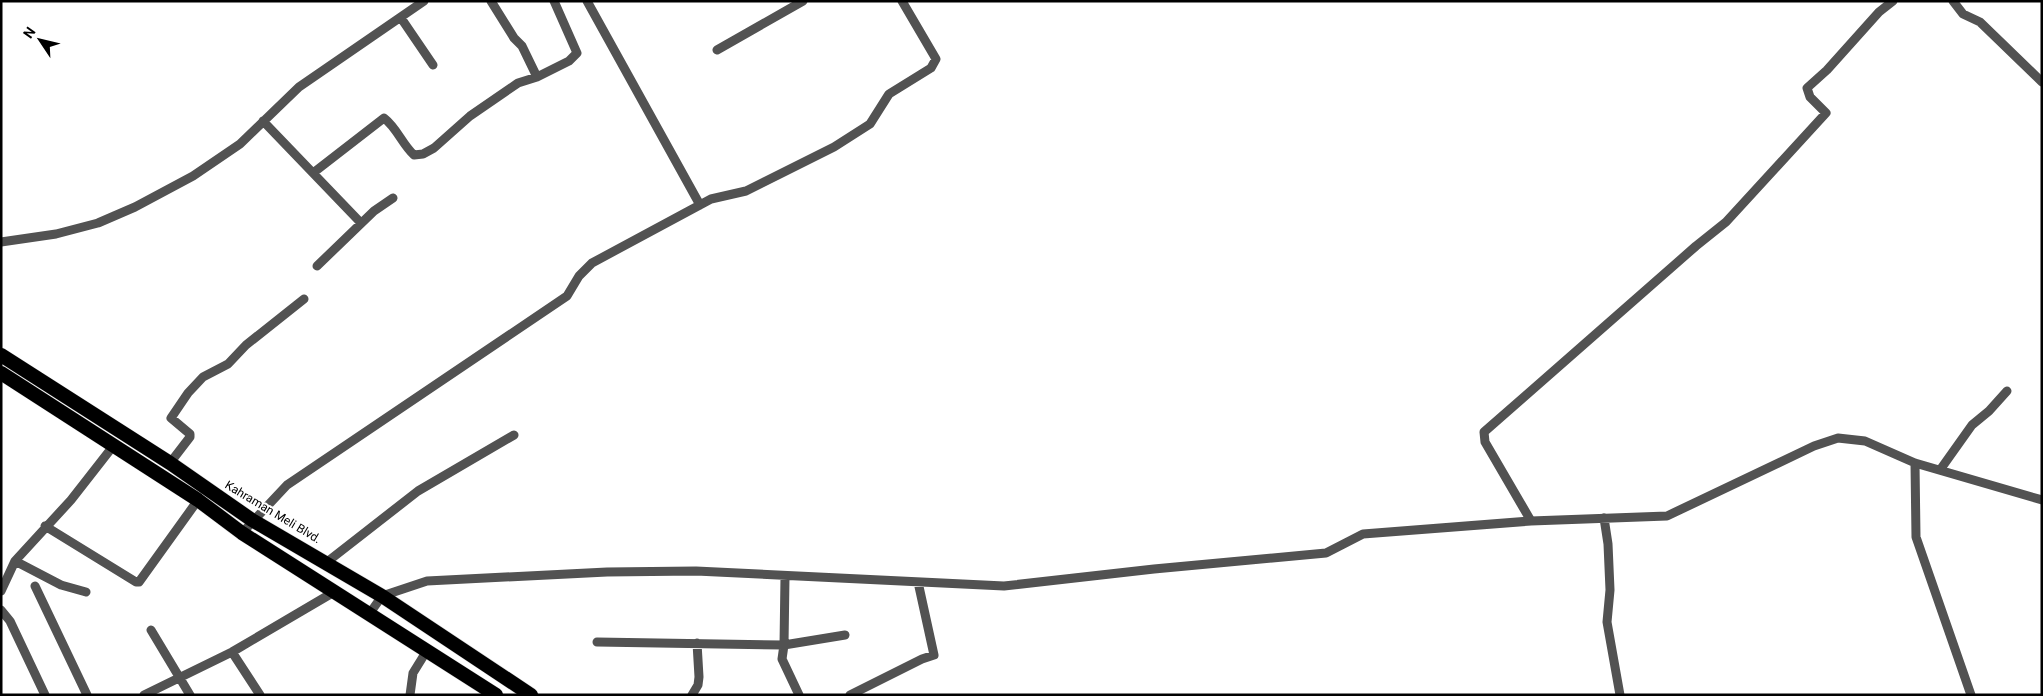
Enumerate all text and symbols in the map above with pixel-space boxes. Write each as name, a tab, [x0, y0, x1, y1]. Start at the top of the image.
north arrow	[15, 15, 65, 65]
text: N	[20, 24, 39, 41]
street label: Kahraman Meli Blvd.	[223, 478, 323, 546]

